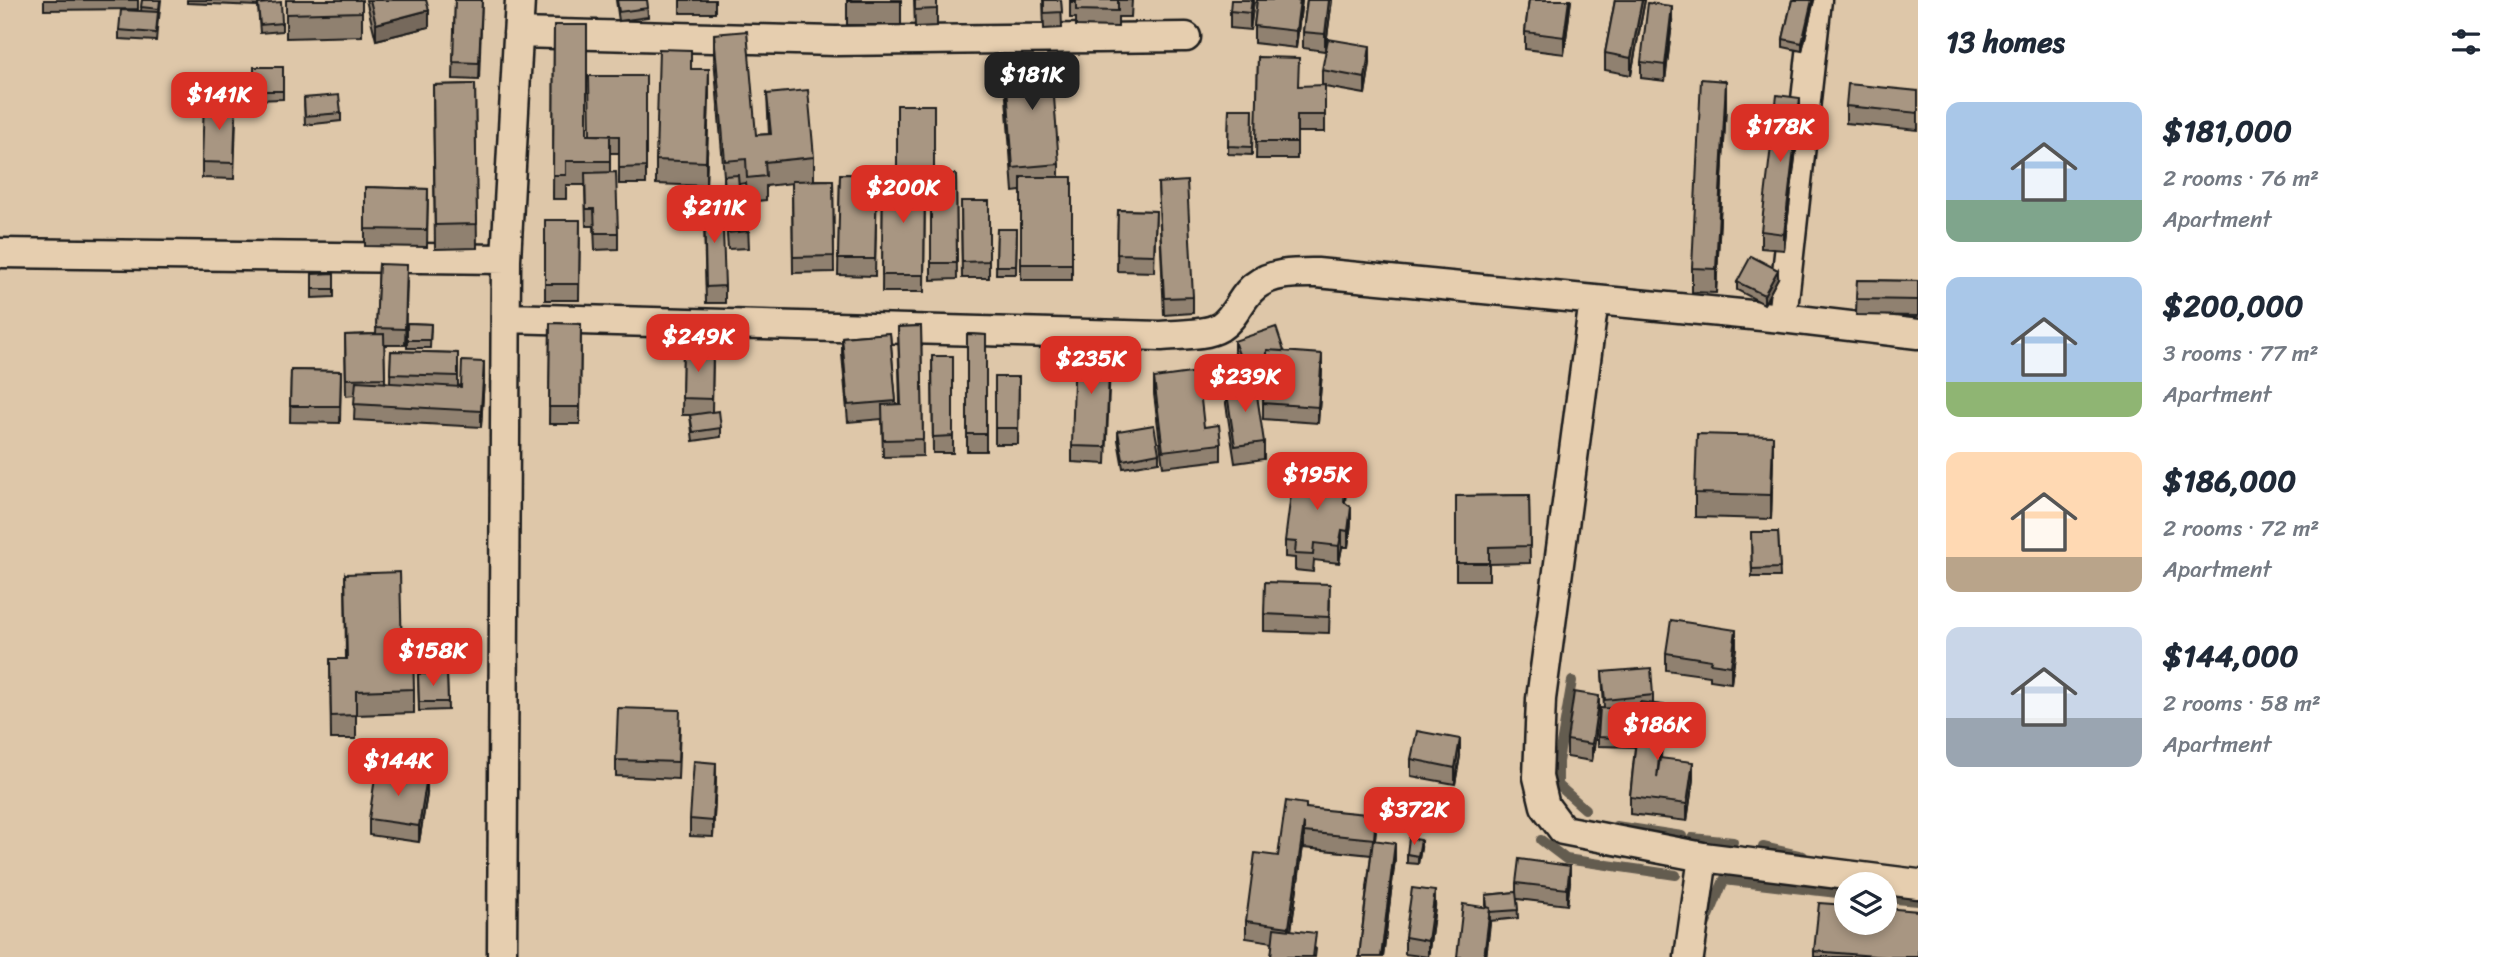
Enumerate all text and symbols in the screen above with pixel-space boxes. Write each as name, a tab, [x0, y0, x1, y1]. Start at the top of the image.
text: 13 homes	[1946, 15, 2065, 69]
icon: filters	[2447, 23, 2485, 61]
pin: $181K	[983, 52, 1081, 112]
text: $181K	[1000, 54, 1064, 95]
pin: $141K	[170, 72, 268, 132]
text: $141K	[187, 74, 251, 115]
pin: $178K	[1731, 104, 1829, 164]
text: $181,000	[2163, 104, 2292, 158]
text: $178K	[1747, 106, 1813, 147]
icon: home	[2002, 130, 2086, 214]
text: 2 rooms · 76 m²	[2163, 158, 2319, 199]
pin: $200K	[854, 166, 952, 225]
text: $200K	[867, 167, 939, 208]
pin: $211K	[665, 186, 763, 245]
text: $211K	[683, 187, 745, 228]
text: Apartment	[2163, 199, 2272, 240]
text: $200,000	[2163, 279, 2303, 333]
icon: home	[2002, 305, 2086, 389]
pin: $249K	[649, 314, 747, 374]
text: $249K	[662, 316, 734, 357]
text: 3 rooms · 77 m²	[2163, 333, 2319, 374]
pin: $235K	[1042, 336, 1140, 396]
text: $235K	[1056, 338, 1126, 379]
pin: $239K	[1196, 354, 1294, 414]
text: $239K	[1210, 356, 1280, 397]
text: Apartment	[2163, 374, 2272, 415]
pin: $195K	[1268, 452, 1366, 512]
text: $195K	[1283, 454, 1351, 495]
text: $186,000	[2163, 454, 2296, 508]
icon: home	[2002, 480, 2086, 564]
text: 2 rooms · 72 m²	[2163, 508, 2319, 549]
text: Apartment	[2163, 549, 2272, 590]
pin: $158K	[384, 628, 482, 688]
text: $144,000	[2163, 629, 2299, 683]
text: $158K	[399, 630, 467, 671]
icon: home	[2002, 655, 2086, 739]
text: 2 rooms · 58 m²	[2163, 683, 2321, 724]
pin: $186K	[1608, 702, 1706, 762]
text: $186K	[1624, 704, 1690, 745]
text: Apartment	[2163, 724, 2272, 765]
pin: $144K	[349, 738, 447, 798]
text: $144K	[364, 740, 432, 781]
pin: $372K	[1365, 788, 1463, 847]
text: $372K	[1380, 789, 1448, 830]
map controls	[1834, 872, 1897, 935]
button: layers	[1834, 872, 1897, 935]

